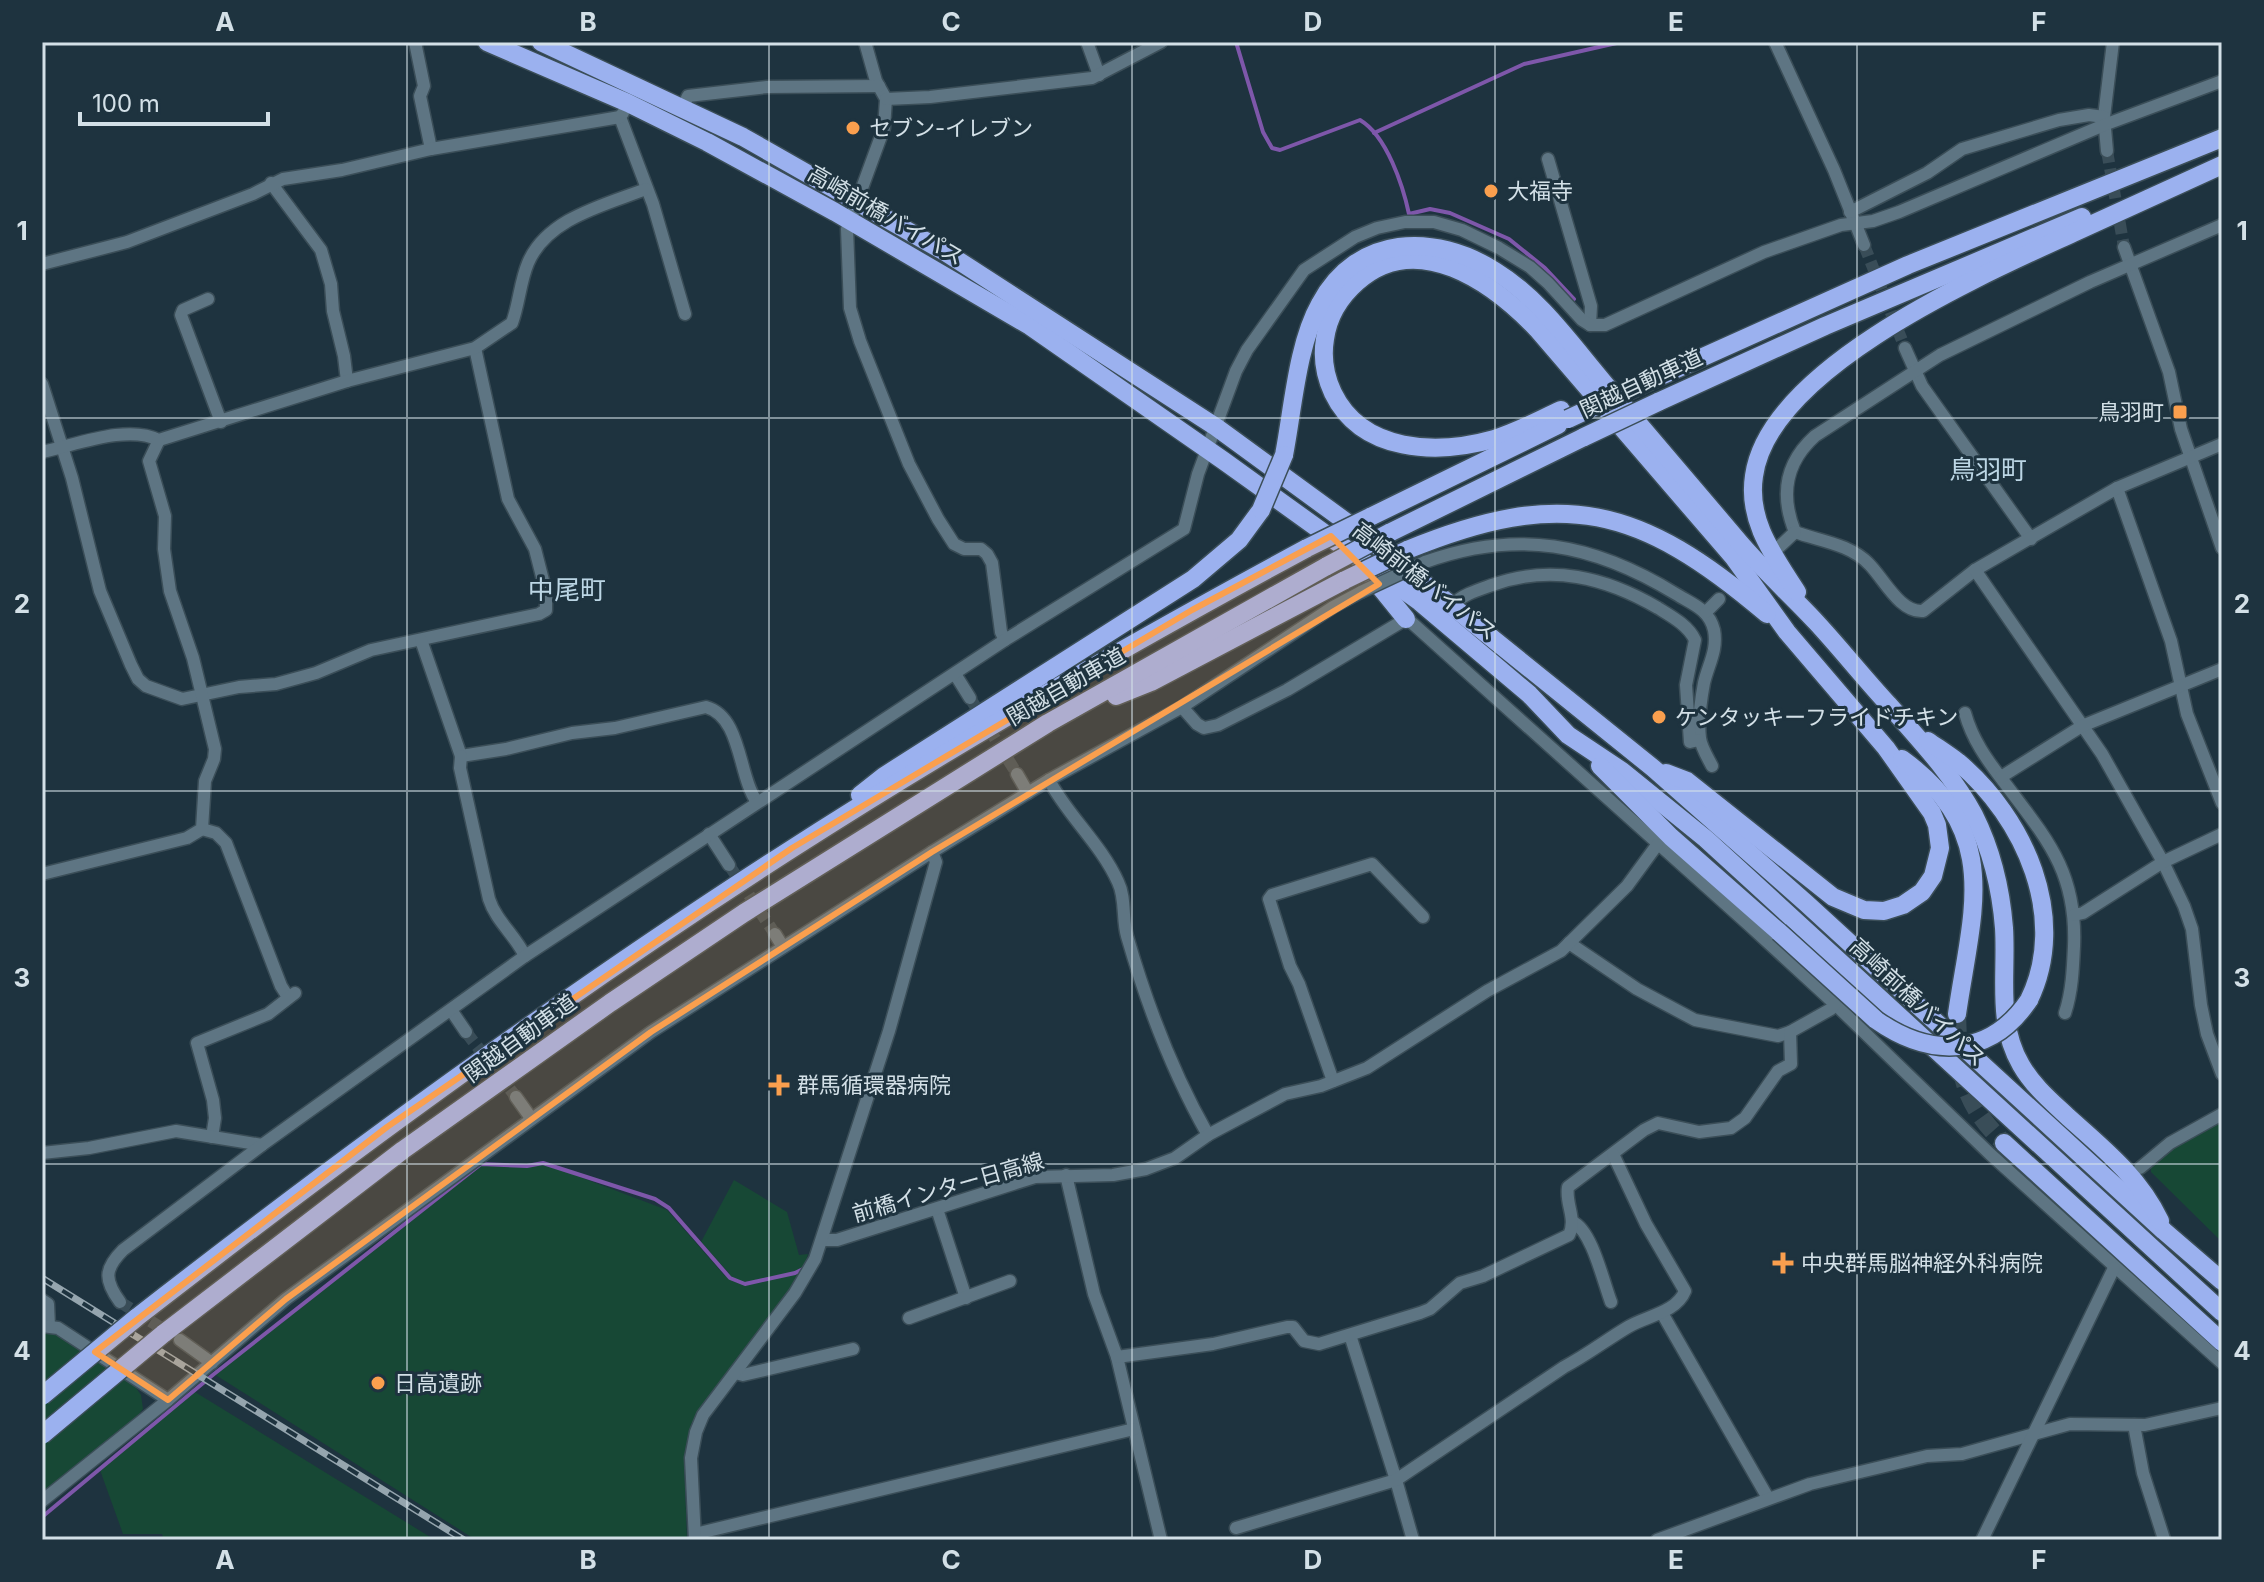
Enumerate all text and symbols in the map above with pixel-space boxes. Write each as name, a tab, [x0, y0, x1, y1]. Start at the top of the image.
text: A	[215, 6, 235, 37]
text: B	[579, 6, 597, 37]
text: C	[941, 6, 961, 37]
text: D	[1304, 6, 1322, 37]
text: E	[1668, 6, 1684, 37]
text: F	[2031, 6, 2047, 37]
scale bar	[80, 76, 268, 126]
text: 100 m	[92, 89, 160, 118]
place label: セブン-イレブン	[869, 115, 1033, 141]
marker: セブン-イレブン	[844, 119, 862, 137]
street label: 高崎前橋バイパス	[803, 160, 969, 270]
place label: 大福寺	[1507, 178, 1573, 204]
marker: 大福寺	[1482, 182, 1500, 200]
text: 1	[16, 215, 28, 246]
text: 1	[2236, 215, 2248, 246]
street label: 関越自動車道	[1576, 343, 1706, 423]
place label: 鳥羽町	[2098, 399, 2164, 425]
marker: 鳥羽町	[2171, 403, 2189, 421]
district label: 鳥羽町	[1949, 454, 2027, 485]
street label: 高崎前橋バイパス	[1348, 517, 1502, 645]
district label: 中尾町	[528, 574, 606, 605]
text: 2	[14, 588, 30, 619]
text: 2	[2234, 588, 2250, 619]
street label: 関越自動車道	[1002, 642, 1130, 730]
place label: ケンタッキーフライドチキン	[1675, 704, 1958, 730]
marker: ケンタッキーフライドチキン	[1650, 708, 1668, 726]
street label: 高崎前橋バイパス	[1845, 933, 1991, 1071]
text: 3	[14, 962, 30, 993]
text: 3	[2234, 962, 2250, 993]
street label: 関越自動車道	[459, 989, 581, 1087]
place label: 群馬循環器病院	[797, 1072, 951, 1098]
marker: 群馬循環器病院	[768, 1074, 790, 1096]
street label: 前橋インター日高線	[849, 1147, 1047, 1227]
place label: 中央群馬脳神経外科病院	[1801, 1250, 2043, 1276]
marker: 中央群馬脳神経外科病院	[1772, 1252, 1794, 1274]
text: 4	[13, 1335, 31, 1366]
text: 4	[2233, 1335, 2251, 1366]
place label: 日高遺跡	[394, 1370, 482, 1396]
marker: 日高遺跡	[369, 1374, 387, 1392]
text: A	[215, 1544, 235, 1575]
text: B	[579, 1544, 597, 1575]
text: C	[941, 1544, 961, 1575]
text: D	[1304, 1544, 1322, 1575]
text: E	[1668, 1544, 1684, 1575]
text: F	[2031, 1544, 2047, 1575]

